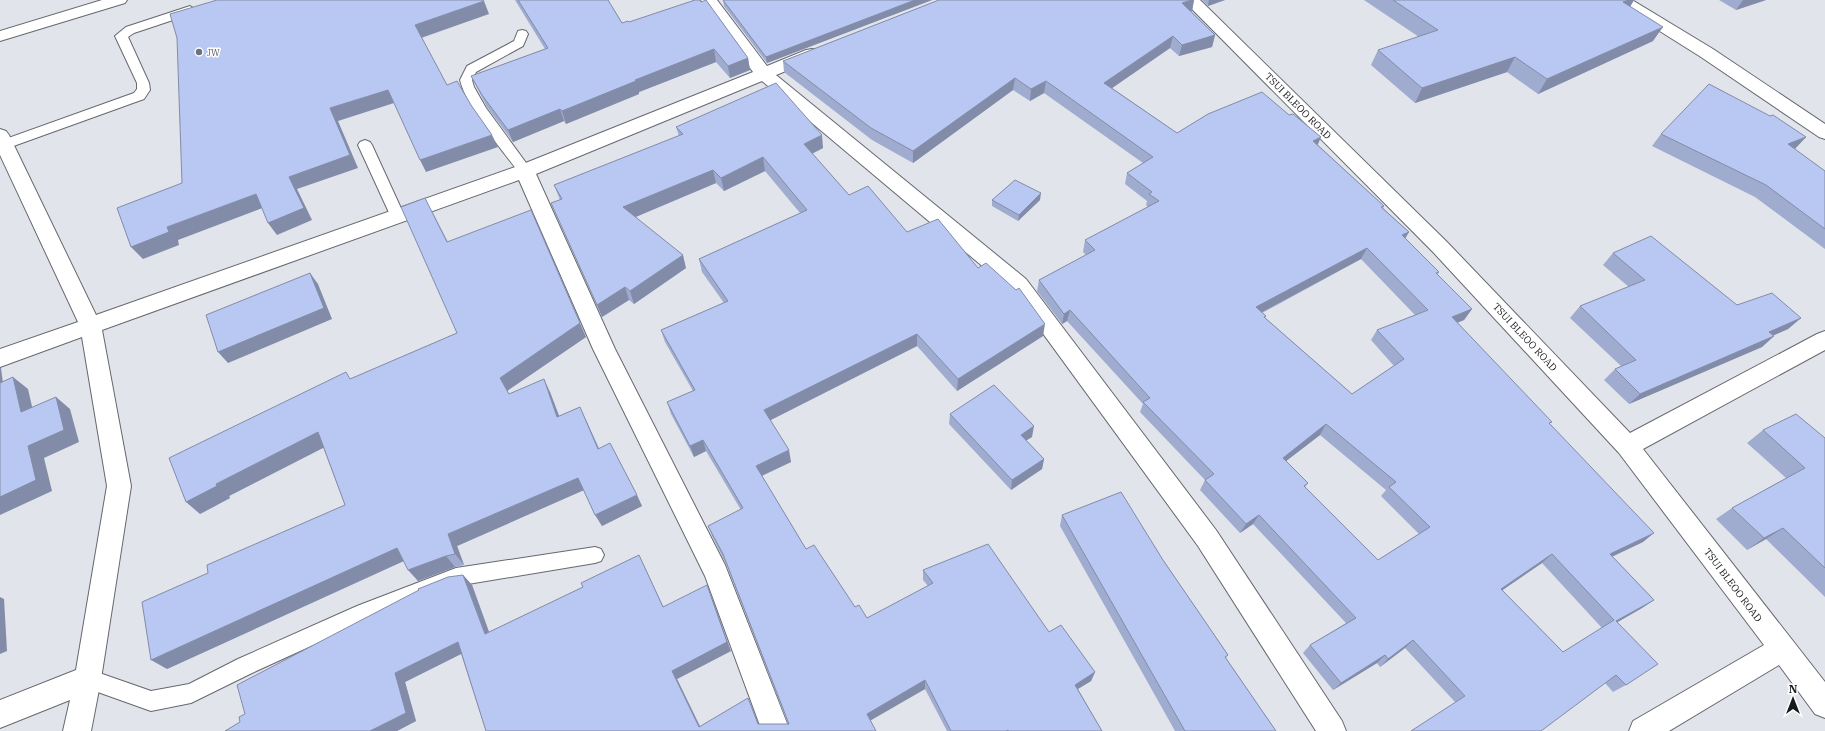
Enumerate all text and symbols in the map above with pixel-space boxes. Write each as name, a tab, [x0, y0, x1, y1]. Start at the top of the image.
marker: JW	[194, 47, 204, 57]
place label: JW	[207, 47, 220, 58]
street label: TSUI BLEOO ROAD	[1262, 70, 1334, 142]
street label: TSUI BLEOO ROAD	[1490, 300, 1560, 374]
street label: TSUI BLEOO ROAD	[1701, 546, 1765, 624]
north arrow	[1773, 679, 1813, 719]
text: N	[1789, 682, 1798, 696]

